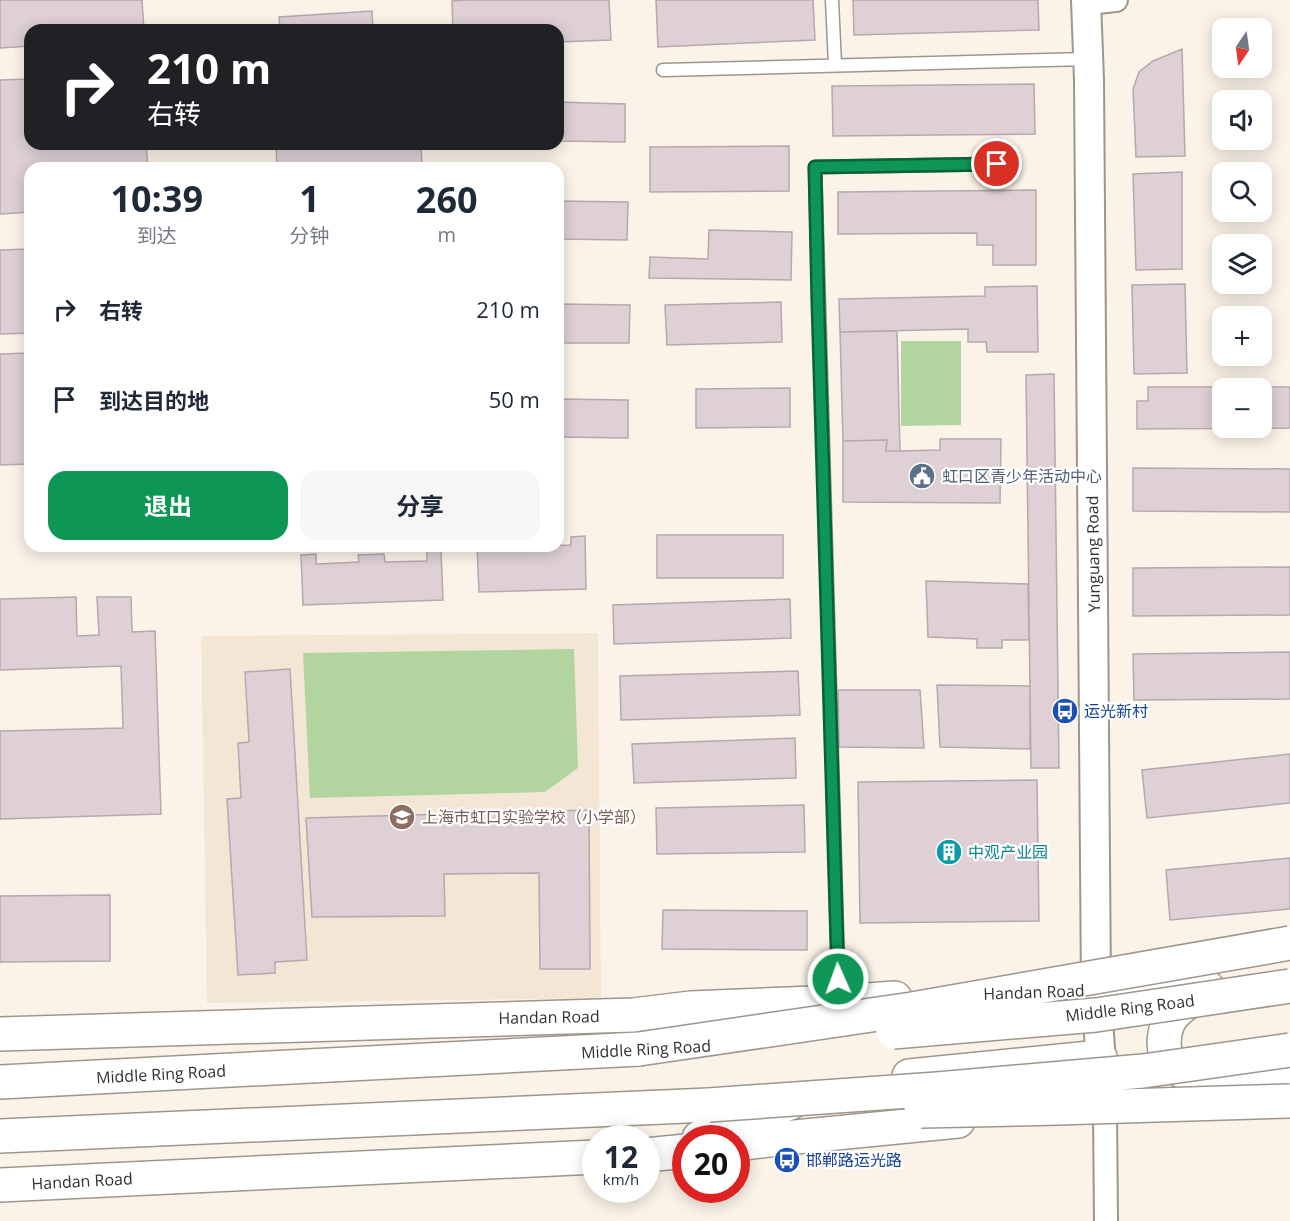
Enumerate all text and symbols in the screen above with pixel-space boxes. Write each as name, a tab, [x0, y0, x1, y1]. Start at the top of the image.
north arrow	[1212, 18, 1272, 78]
map controls	[1212, 18, 1272, 438]
text: 210 m	[147, 39, 271, 96]
icon: right	[48, 48, 126, 126]
button: sound	[1212, 90, 1272, 150]
text: 右转	[147, 95, 201, 132]
pin	[971, 138, 1022, 189]
icon: arrive	[980, 147, 1013, 180]
button: search	[1212, 162, 1272, 222]
text: 10:39	[110, 174, 203, 223]
text: 1	[299, 174, 320, 223]
text: 260	[416, 175, 478, 224]
text: m	[437, 221, 456, 248]
text: 到达	[137, 222, 177, 249]
text: 分钟	[289, 222, 329, 249]
button: layers	[1212, 234, 1272, 294]
icon: right	[48, 293, 81, 326]
text: 210 m	[476, 294, 540, 324]
text: 右转	[99, 295, 143, 325]
button: +	[1212, 306, 1272, 366]
button: −	[1212, 378, 1272, 438]
icon: arrive	[48, 383, 81, 416]
text: 50 m	[489, 384, 540, 414]
text: 到达目的地	[99, 385, 209, 415]
public building icon: 虹口区青少年活动中心	[907, 461, 937, 491]
place label: 虹口区青少年活动中心	[942, 465, 1102, 487]
button: 退出	[48, 471, 288, 540]
button: 分享	[300, 471, 540, 540]
street label: Yunguang Road	[1081, 495, 1105, 613]
bus stop icon: 运光新村	[1050, 696, 1080, 726]
place label: 运光新村	[1084, 700, 1148, 722]
school or university icon: 上海市虹口实验学校（小学部）	[387, 802, 417, 832]
place label: 上海市虹口实验学校（小学部）	[422, 806, 646, 828]
building icon: 中观产业园	[934, 837, 964, 867]
place label: 中观产业园	[968, 841, 1048, 863]
position arrow	[806, 947, 870, 1011]
street label: Handan Road	[983, 979, 1085, 1005]
street label: Middle Ring Road	[1064, 989, 1196, 1027]
street label: Handan Road	[498, 1005, 600, 1029]
street label: Middle Ring Road	[581, 1035, 711, 1063]
street label: Middle Ring Road	[96, 1060, 226, 1088]
speed limit sign: 20	[672, 1125, 750, 1203]
text: 12	[604, 1136, 638, 1177]
bus stop icon: 邯郸路运光路	[772, 1145, 802, 1175]
place label: 邯郸路运光路	[806, 1149, 902, 1171]
street label: Handan Road	[31, 1167, 133, 1195]
text: km/h	[603, 1169, 639, 1189]

